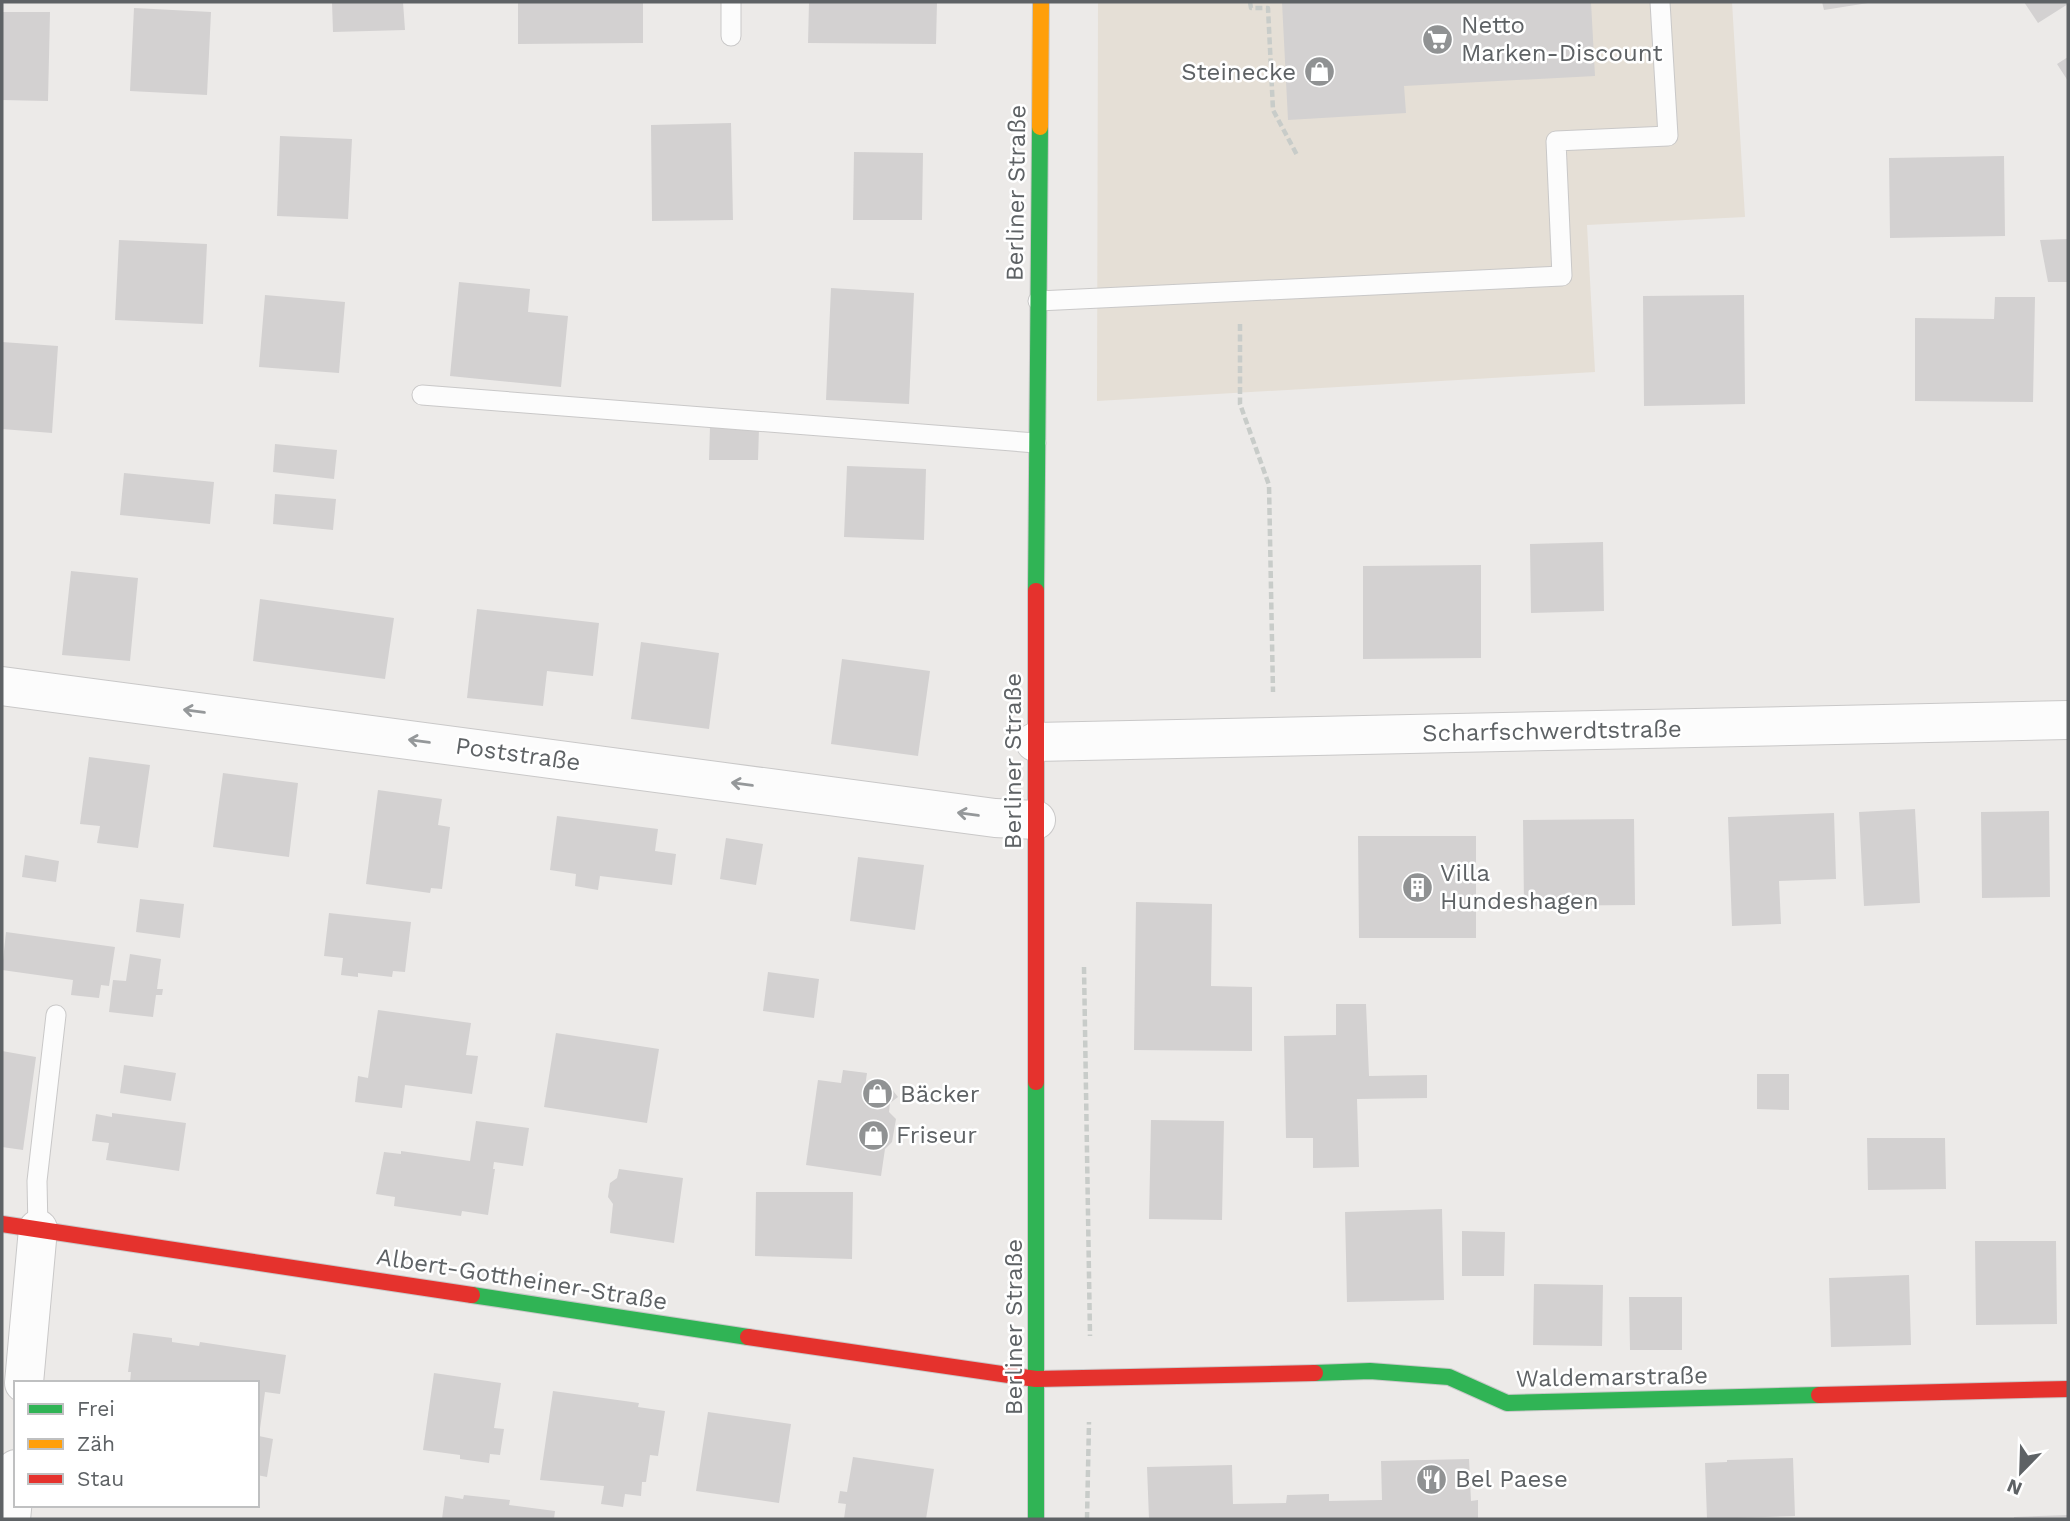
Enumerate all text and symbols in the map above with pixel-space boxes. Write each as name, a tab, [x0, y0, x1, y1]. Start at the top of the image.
place label: Netto Marken-Discount	[1461, 11, 1662, 67]
supermarket icon: Netto Marken-Discount	[1421, 22, 1455, 56]
shop icon: Steinecke	[1302, 55, 1336, 89]
place label: Steinecke	[1181, 58, 1296, 86]
street label: Berliner Straße	[1000, 105, 1032, 281]
street label: Berliner Straße	[999, 673, 1027, 849]
one-way arrow	[183, 705, 206, 718]
street label: Scharfschwerdtstraße	[1422, 715, 1682, 747]
street label: Poststraße	[454, 731, 582, 777]
one-way arrow	[409, 735, 431, 748]
one-way arrow	[731, 777, 754, 790]
one-way arrow	[957, 807, 979, 820]
place label: Villa Hundeshagen	[1440, 859, 1599, 915]
building icon: Villa Hundeshagen	[1400, 870, 1434, 904]
shop icon: Bäcker	[860, 1077, 894, 1111]
place label: Bäcker	[900, 1080, 980, 1108]
shop icon: Friseur	[856, 1118, 890, 1152]
place label: Friseur	[896, 1121, 977, 1149]
street label: Berliner Straße	[1000, 1239, 1028, 1415]
street label: Albert-Gottheiner-Straße	[375, 1242, 669, 1316]
street label: Waldemarstraße	[1516, 1361, 1708, 1393]
legend	[14, 1381, 259, 1507]
text: Frei	[77, 1396, 115, 1421]
text: Zäh	[77, 1431, 115, 1456]
north arrow	[1986, 1437, 2056, 1507]
restaurant icon: Bel Paese	[1415, 1462, 1449, 1496]
place label: Bel Paese	[1455, 1465, 1568, 1493]
text: Stau	[77, 1466, 124, 1491]
text: N	[2004, 1474, 2026, 1501]

